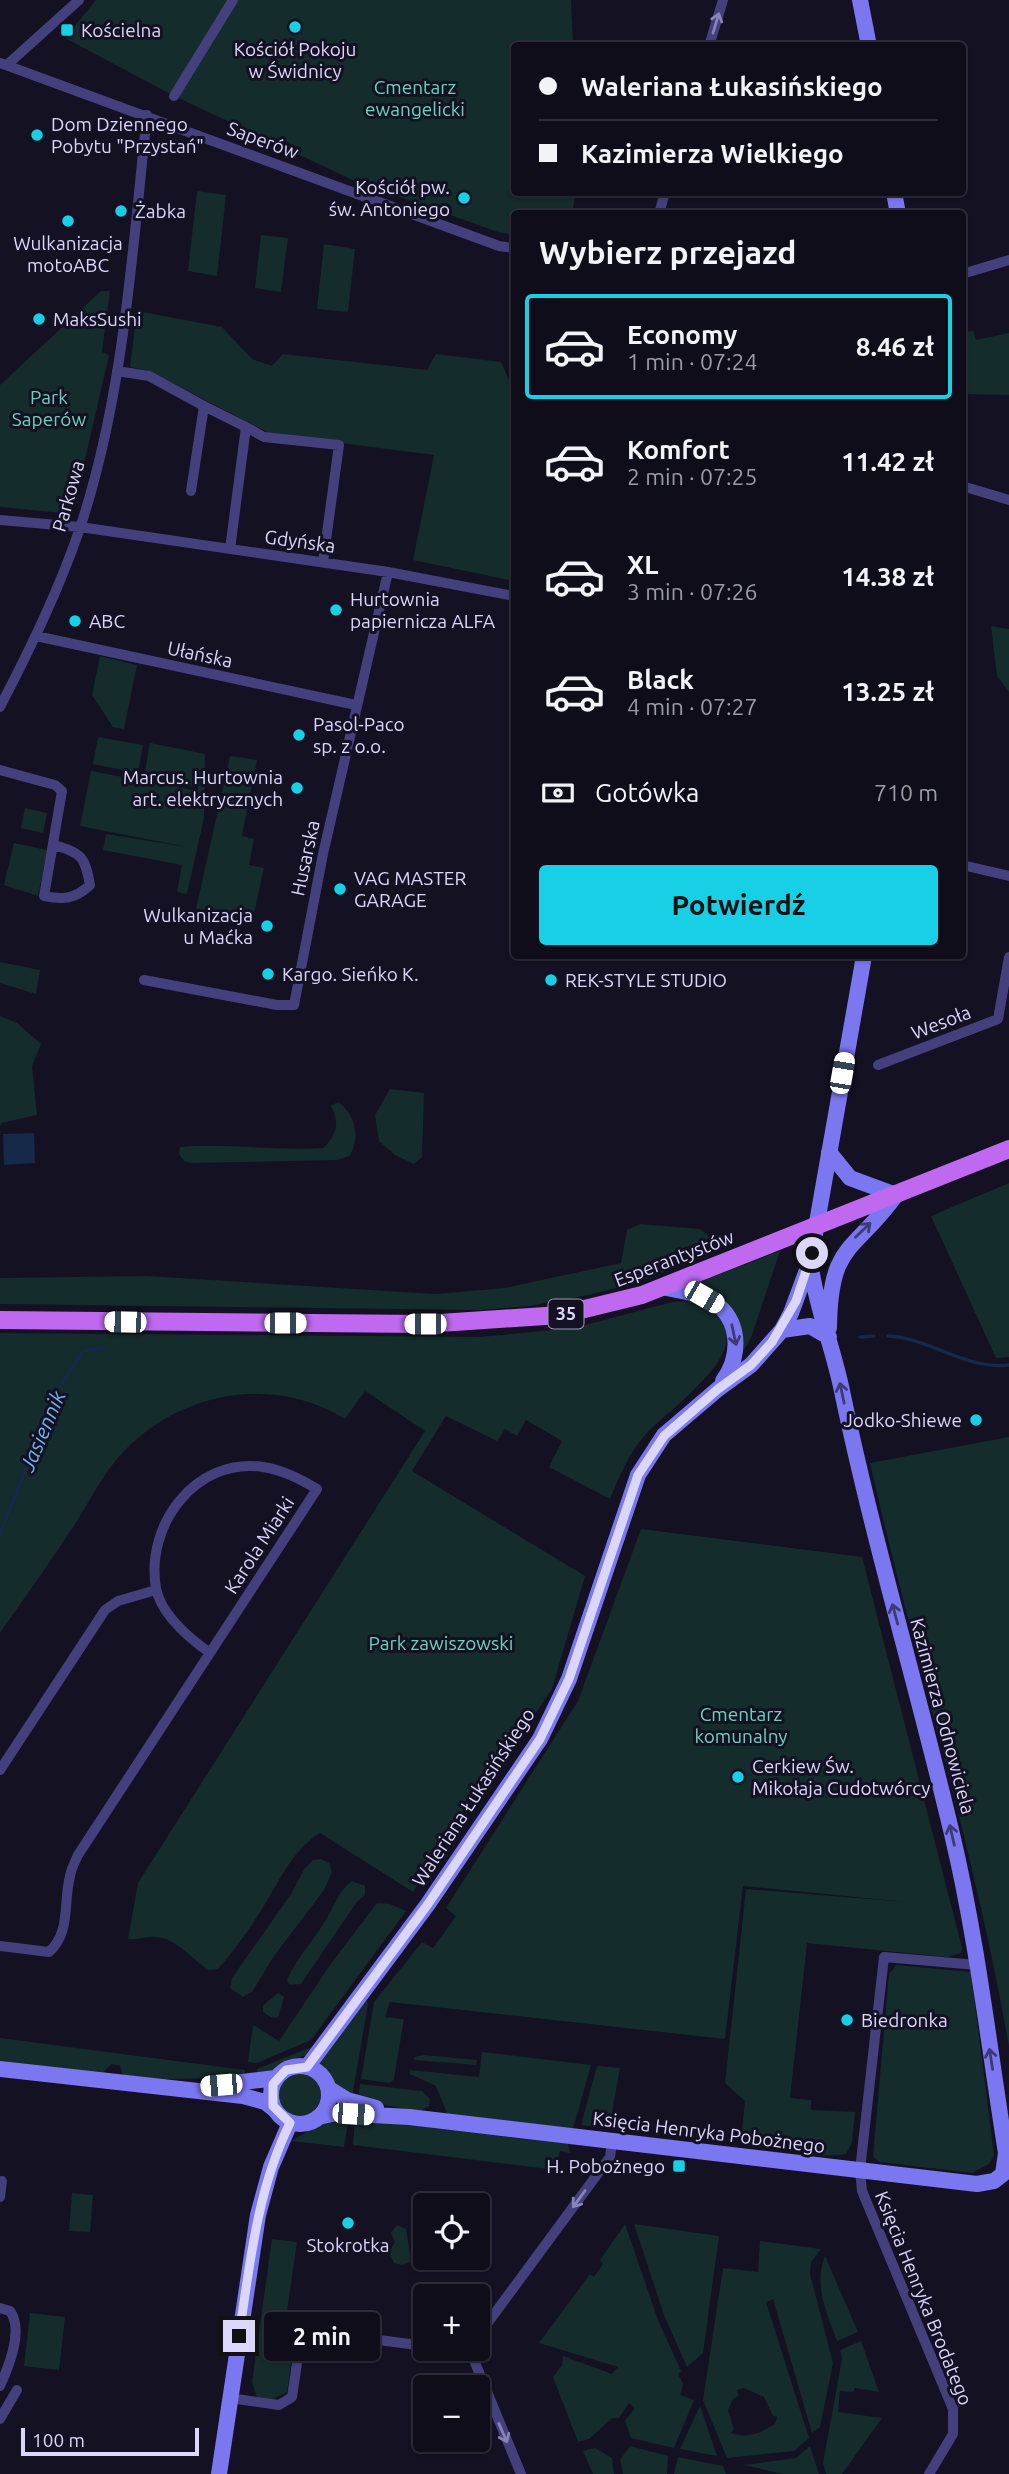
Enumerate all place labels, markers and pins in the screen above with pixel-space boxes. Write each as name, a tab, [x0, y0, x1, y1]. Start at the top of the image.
place label: Kościelna	[81, 19, 161, 41]
marker: Kościół Pokoju w Świdnicy	[287, 19, 303, 35]
marker: Kościelna	[59, 22, 75, 38]
place label: Kościół Pokoju w Świdnicy	[234, 38, 356, 82]
place label: Dom Dziennego Pobytu "Przystań"	[51, 113, 204, 157]
marker: Dom Dziennego Pobytu "Przystań"	[29, 127, 45, 143]
place label: Kościół pw. św. Antoniego	[329, 176, 450, 220]
marker: Kościół pw. św. Antoniego	[456, 190, 472, 206]
place label: Żabka	[135, 200, 186, 222]
marker: Żabka	[113, 203, 129, 219]
marker: Wulkanizacja motoABC	[60, 213, 76, 229]
place label: Wulkanizacja motoABC	[13, 232, 123, 276]
place label: MaksSushi	[53, 308, 142, 330]
marker: MaksSushi	[31, 311, 47, 327]
place label: Hurtownia papiernicza ALFA	[350, 588, 496, 632]
marker: Hurtownia papiernicza ALFA	[328, 602, 344, 618]
place label: ABC	[89, 610, 125, 632]
marker: ABC	[67, 613, 83, 629]
place label: Pasol-Paco sp. z o.o.	[313, 713, 405, 757]
marker: Pasol-Paco sp. z o.o.	[291, 727, 307, 743]
place label: Marcus. Hurtownia art. elektrycznych	[123, 766, 283, 810]
marker: Marcus. Hurtownia art. elektrycznych	[289, 780, 305, 796]
place label: VAG MASTER GARAGE	[354, 867, 466, 911]
marker: VAG MASTER GARAGE	[332, 881, 348, 897]
place label: Wulkanizacja u Maćka	[143, 904, 253, 948]
marker: Wulkanizacja u Maćka	[259, 918, 275, 934]
place label: Kargo. Sieńko K.	[282, 963, 419, 985]
marker: Kargo. Sieńko K.	[260, 966, 276, 982]
place label: REK-STYLE STUDIO	[565, 969, 727, 991]
marker: REK-STYLE STUDIO	[543, 972, 559, 988]
place label: Jodko-Shiewe	[843, 1409, 962, 1431]
marker: Jodko-Shiewe	[968, 1412, 984, 1428]
place label: Cerkiew Św. Mikołaja Cudotwórcy	[752, 1755, 930, 1799]
marker: Cerkiew Św. Mikołaja Cudotwórcy	[730, 1769, 746, 1785]
place label: Biedronka	[861, 2009, 948, 2031]
marker: Biedronka	[839, 2012, 855, 2028]
place label: H. Pobożnego	[546, 2155, 665, 2177]
marker: H. Pobożnego	[671, 2158, 687, 2174]
marker: Stokrotka	[340, 2215, 356, 2231]
place label: Stokrotka	[306, 2234, 390, 2256]

